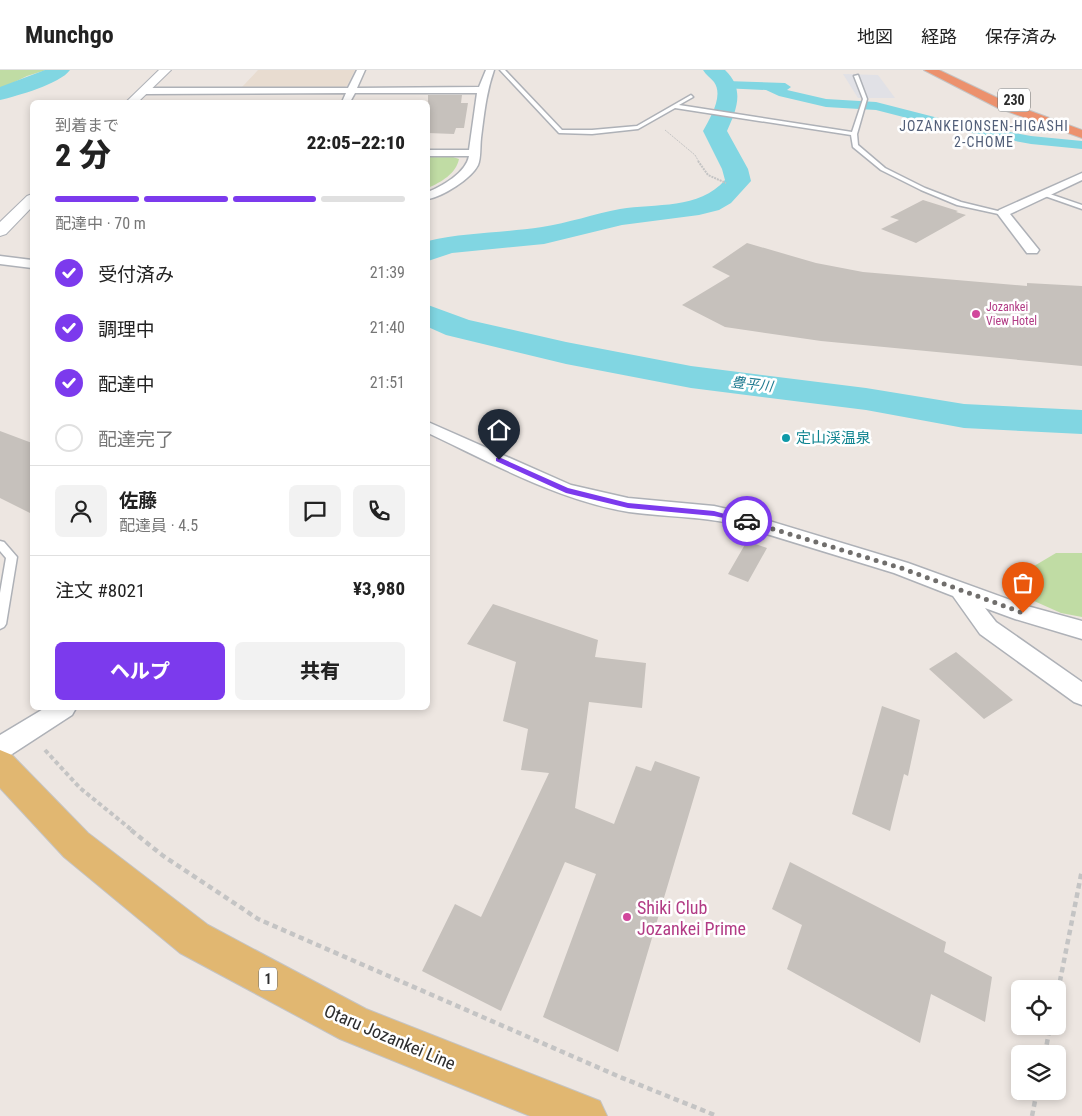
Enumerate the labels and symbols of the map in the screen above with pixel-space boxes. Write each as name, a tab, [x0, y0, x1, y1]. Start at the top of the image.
road number: 230	[998, 88, 1030, 112]
district label: JOZANKEIONSEN-HIGASHI 2-CHOME	[899, 118, 1069, 150]
place label: Jozankei View Hotel	[986, 300, 1037, 328]
marker: Jozankei View Hotel	[970, 308, 982, 320]
water label: 豊平川	[730, 374, 776, 395]
pin	[478, 409, 520, 460]
place label: 定山渓温泉	[796, 429, 871, 447]
marker: 定山渓温泉	[780, 432, 792, 444]
courier	[722, 496, 772, 546]
pin	[1002, 562, 1044, 613]
place label: Shiki Club Jozankei Prime	[637, 897, 746, 939]
marker: Shiki Club Jozankei Prime	[621, 911, 633, 923]
road number: 1	[259, 968, 277, 991]
street label: Otaru Jozankei Line	[321, 1000, 459, 1074]

